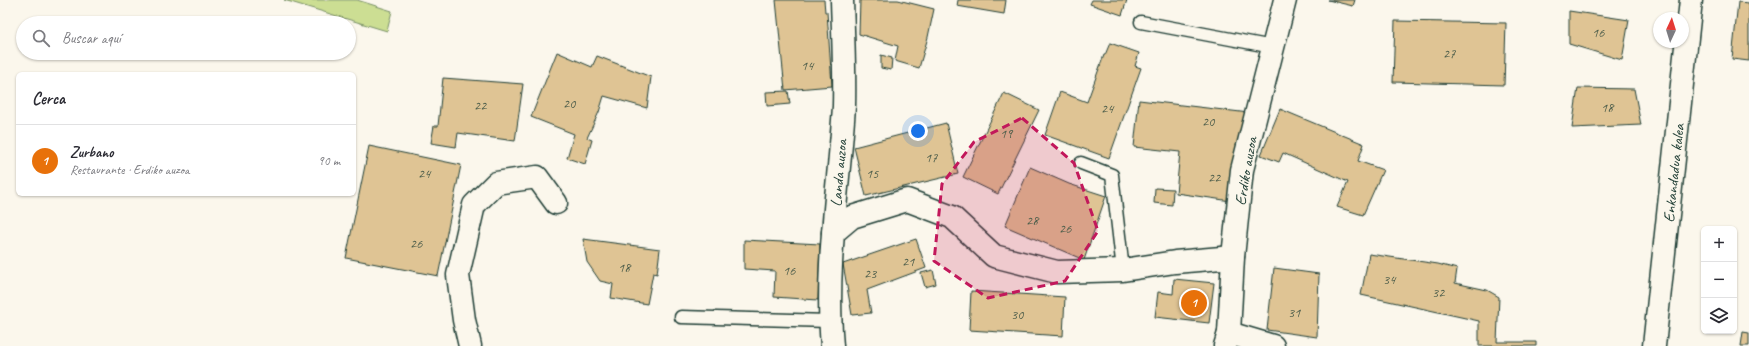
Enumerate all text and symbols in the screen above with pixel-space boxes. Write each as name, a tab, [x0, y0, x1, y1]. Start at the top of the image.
north arrow	[1653, 12, 1689, 48]
search box	[16, 16, 356, 60]
house number: 16	[1592, 24, 1605, 41]
icon: search	[30, 27, 52, 49]
text: Buscar aquí	[62, 29, 121, 48]
house number: 27	[1443, 45, 1456, 62]
house number: 14	[801, 57, 815, 74]
text: Cerca	[32, 88, 65, 109]
house number: 20	[563, 95, 577, 112]
house number: 22	[474, 97, 488, 114]
house number: 18	[1601, 99, 1615, 116]
house number: 24	[1101, 100, 1115, 117]
house number: 20	[1202, 113, 1216, 130]
your location	[908, 121, 928, 141]
street label: Enkandadua kalea	[1659, 122, 1689, 223]
house number: 19	[1000, 125, 1014, 142]
street label: Erdiko auzoa	[1230, 134, 1262, 207]
street label: Landa auzoa	[826, 137, 852, 207]
text: Zurbano	[70, 143, 113, 162]
house number: 17	[925, 149, 938, 166]
text: 1	[42, 153, 48, 169]
text: 90 m	[318, 153, 340, 169]
text: Restaurante · Erdiko auzoa	[70, 162, 189, 178]
house number: 24	[418, 165, 432, 182]
house number: 15	[866, 165, 879, 182]
house number: 22	[1208, 169, 1222, 186]
house number: 28	[1026, 212, 1040, 229]
house number: 26	[1059, 220, 1072, 237]
map controls	[1701, 226, 1737, 334]
button: +	[1701, 226, 1737, 262]
house number: 26	[410, 235, 423, 252]
house number: 21	[902, 253, 915, 270]
house number: 18	[618, 259, 632, 276]
house number: 16	[783, 262, 796, 279]
button: −	[1701, 262, 1737, 298]
house number: 23	[864, 265, 878, 282]
house number: 34	[1383, 271, 1397, 288]
house number: 32	[1432, 284, 1446, 301]
pin: 1	[1181, 288, 1207, 318]
button: layers	[1701, 298, 1737, 334]
house number: 31	[1288, 304, 1301, 321]
house number: 30	[1011, 306, 1025, 323]

